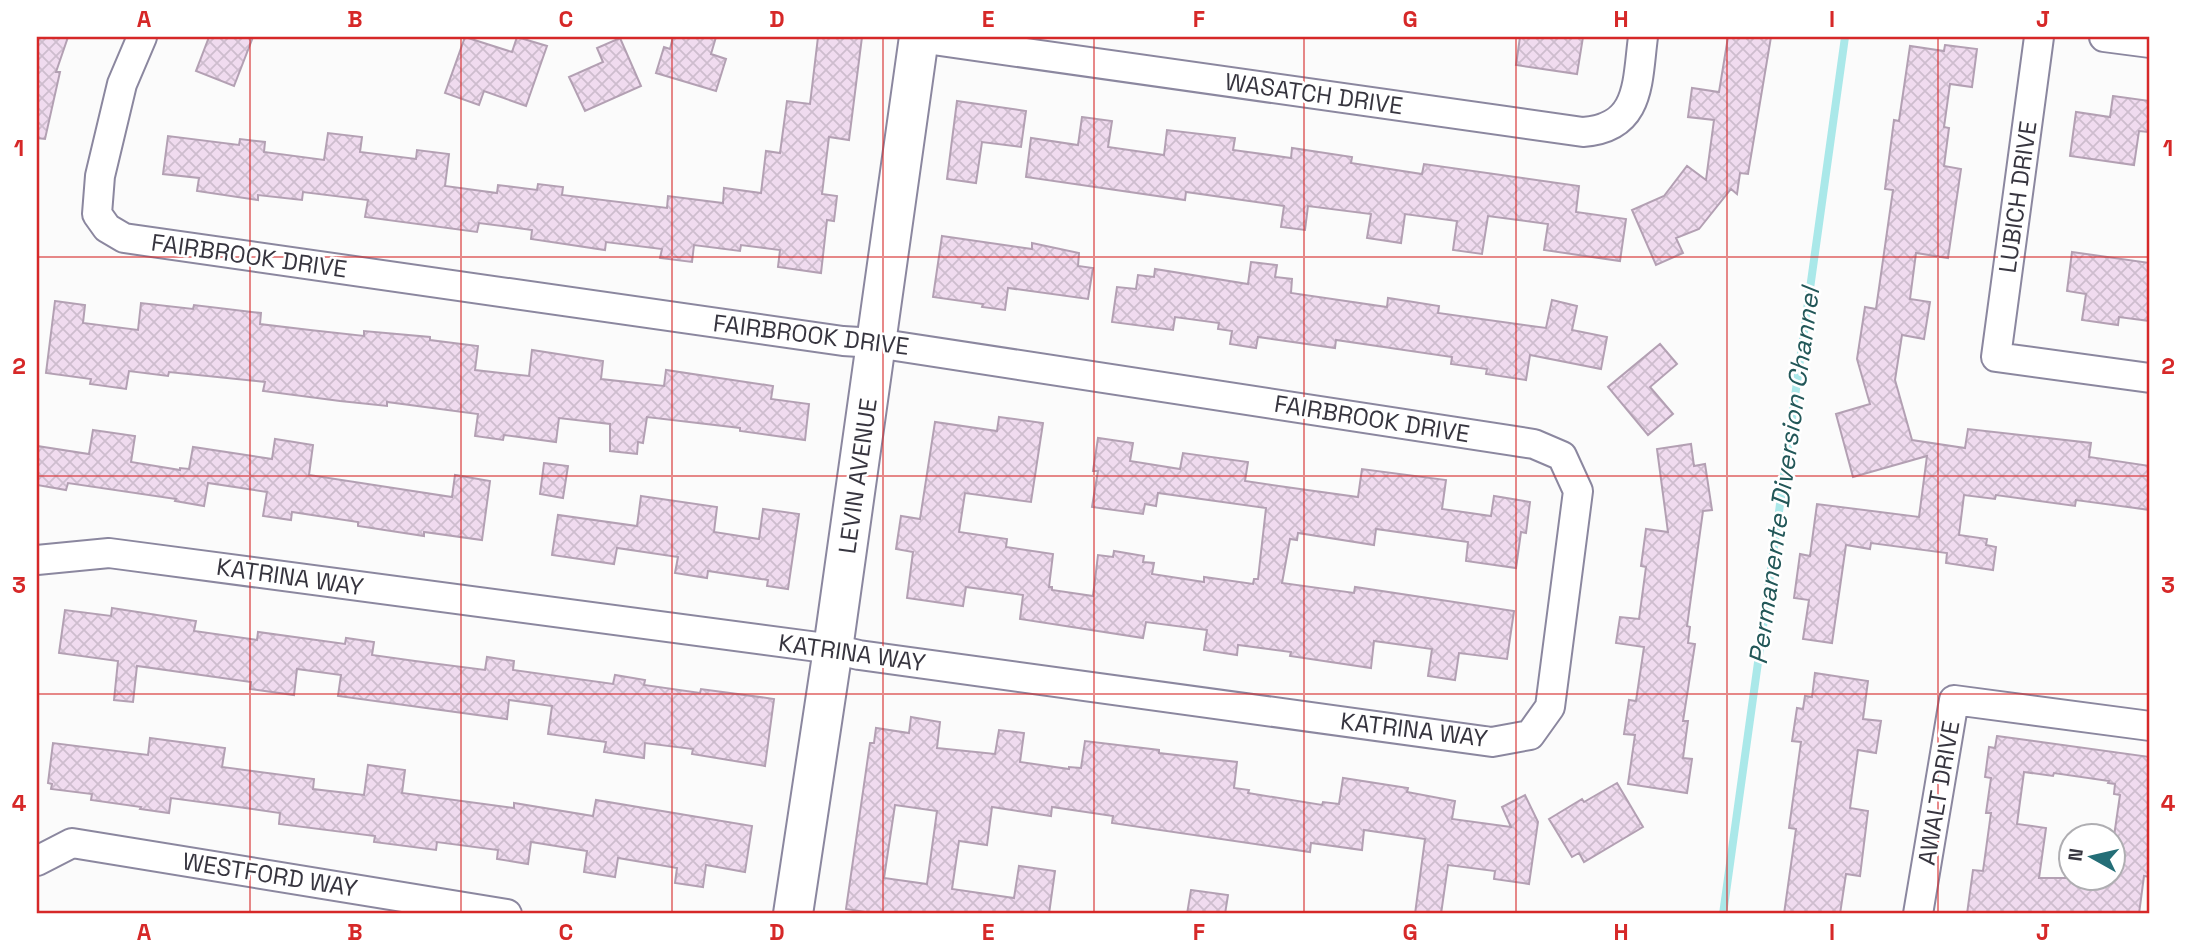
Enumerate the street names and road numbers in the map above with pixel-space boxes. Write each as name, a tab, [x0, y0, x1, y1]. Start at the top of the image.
street label: WASATCH DRIVE	[1223, 66, 1405, 121]
street label: LUBICH DRIVE	[1992, 119, 2044, 275]
street label: FAIRBROOK DRIVE	[149, 226, 349, 285]
street label: FAIRBROOK DRIVE	[711, 307, 911, 362]
street label: FAIRBROOK DRIVE	[1272, 388, 1472, 449]
street label: LEVIN AVENUE	[831, 396, 884, 556]
street label: KATRINA WAY	[215, 551, 366, 602]
street label: KATRINA WAY	[777, 627, 928, 678]
street label: KATRINA WAY	[1339, 705, 1490, 754]
street label: AWALT DRIVE	[1911, 718, 1966, 867]
street label: WESTFORD WAY	[180, 845, 360, 904]

